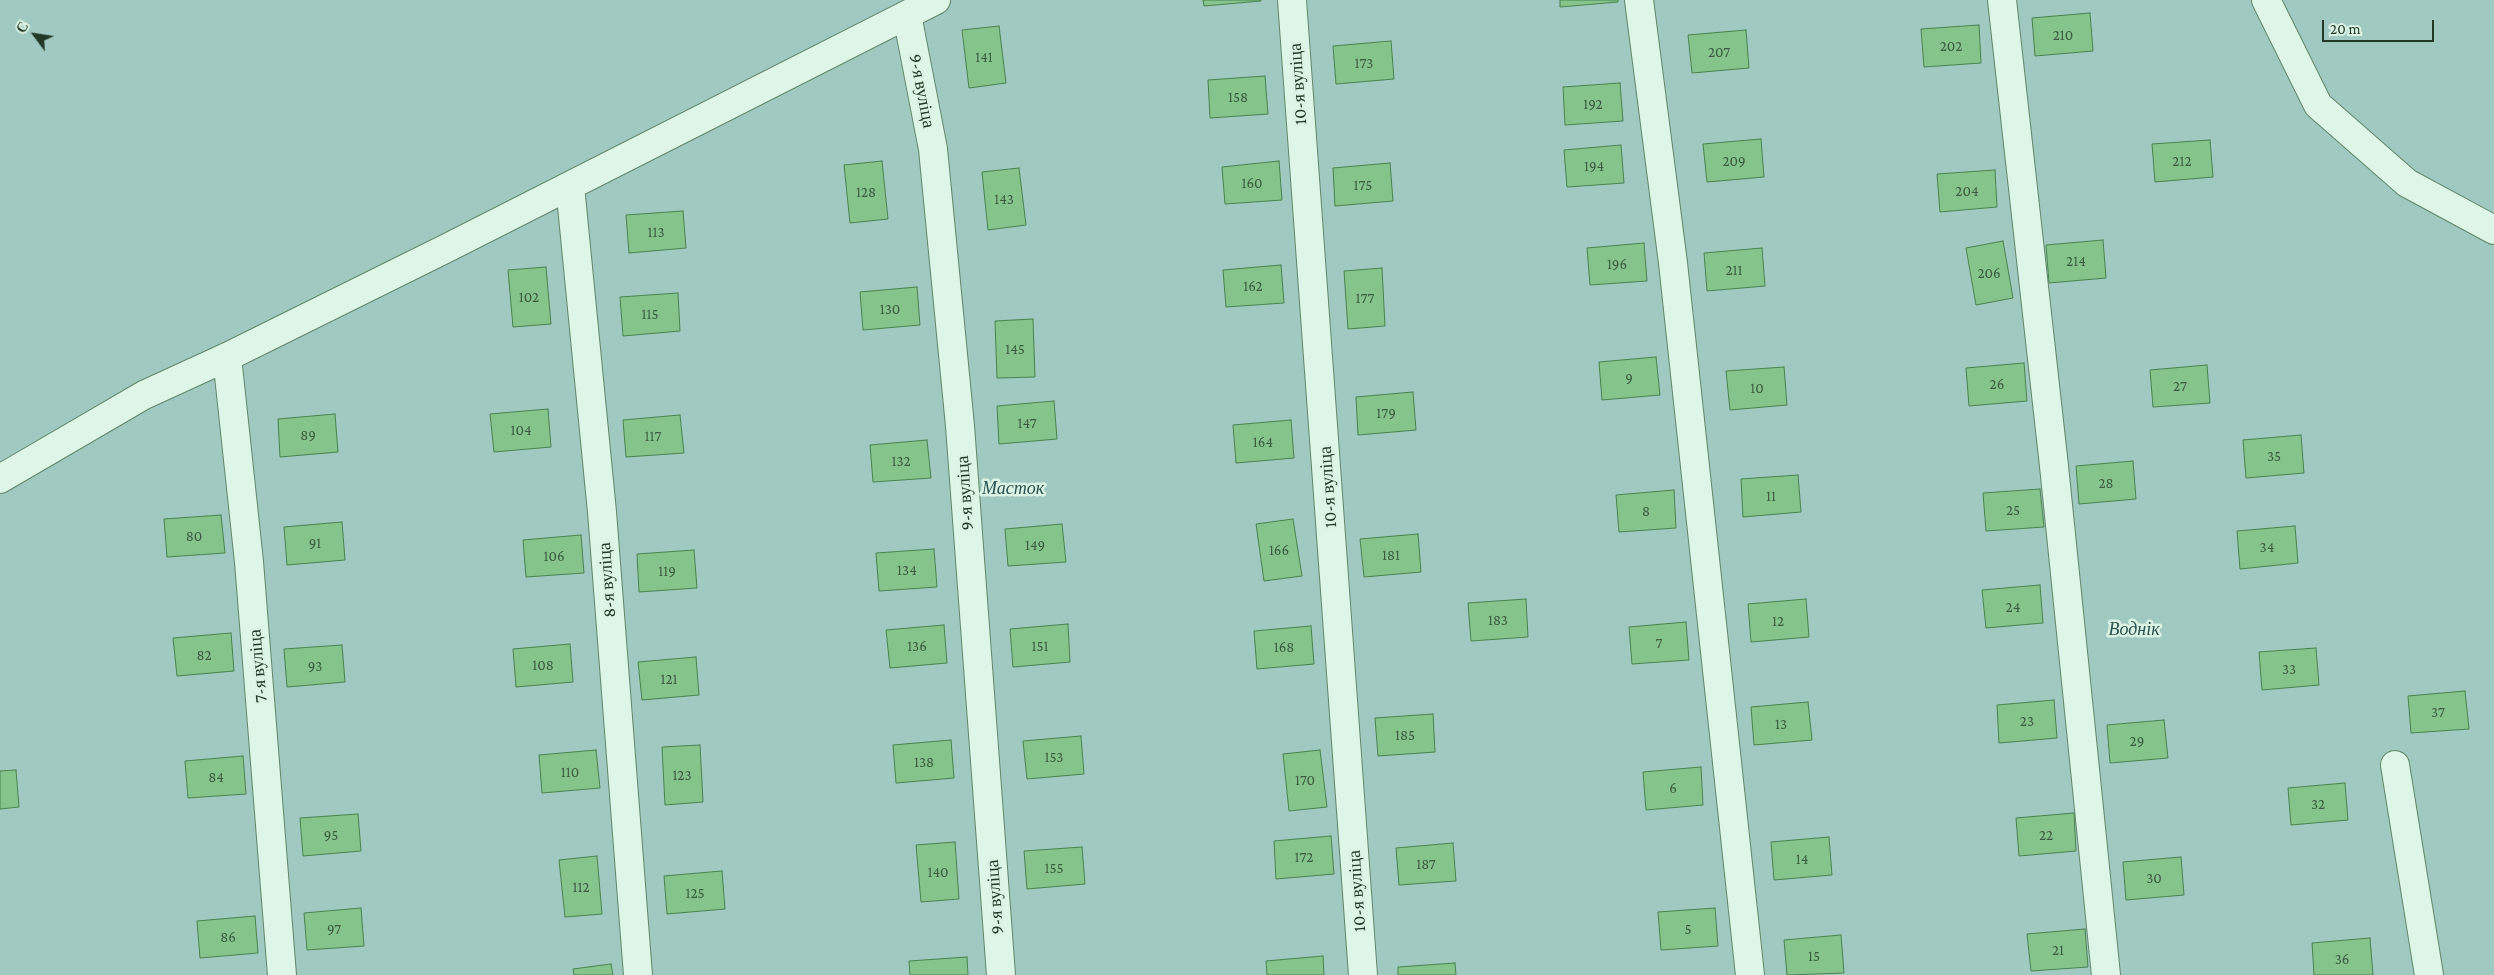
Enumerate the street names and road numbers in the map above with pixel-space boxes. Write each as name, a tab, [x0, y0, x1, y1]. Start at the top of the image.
street label: 10-я вуліца	[1284, 42, 1312, 126]
street label: 9-я вуліца	[904, 52, 940, 130]
street label: 10-я вуліца	[1314, 445, 1342, 529]
street label: 9-я вуліца	[952, 455, 978, 531]
street label: 8-я вуліца	[594, 542, 620, 618]
street label: 7-я вуліца	[244, 628, 272, 704]
street label: 10-я вуліца	[1343, 849, 1371, 933]
street label: 9-я вуліца	[982, 859, 1008, 935]

